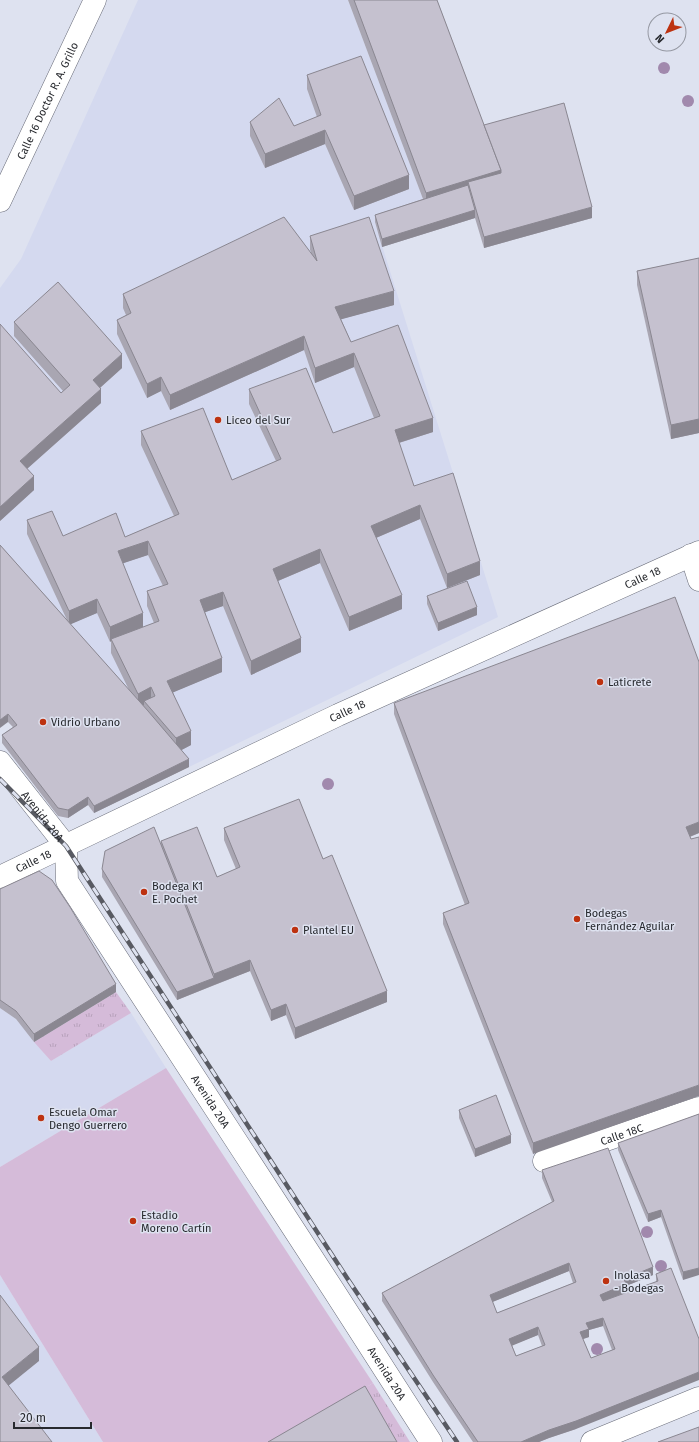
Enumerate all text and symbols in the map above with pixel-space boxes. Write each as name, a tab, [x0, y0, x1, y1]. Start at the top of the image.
north arrow	[647, 12, 687, 52]
text: N	[653, 31, 667, 46]
street label: Calle 16 Doctor R. A. Grillo	[14, 40, 81, 161]
place label: Liceo del Sur	[226, 414, 291, 427]
marker: Liceo del Sur	[213, 415, 223, 425]
street label: Calle 18	[623, 564, 663, 591]
place label: Laticrete	[608, 676, 651, 689]
marker: Laticrete	[595, 677, 605, 687]
street label: Calle 18	[327, 697, 367, 725]
place label: Vidrio Urbano	[51, 716, 120, 729]
marker: Vidrio Urbano	[38, 717, 48, 727]
street label: Avenida 20A	[19, 788, 67, 845]
street label: Calle 18	[13, 847, 53, 875]
place label: Bodega K1 E. Pochet	[152, 880, 203, 906]
marker: Bodega K1 E. Pochet	[139, 887, 149, 897]
place label: Bodegas Fernández Aguilar	[585, 907, 675, 933]
marker: Bodegas Fernández Aguilar	[572, 914, 582, 924]
place label: Plantel EU	[303, 924, 354, 937]
marker: Plantel EU	[290, 925, 300, 935]
street label: Avenida 20A	[189, 1073, 233, 1131]
place label: Escuela Omar Dengo Guerrero	[49, 1106, 127, 1132]
marker: Escuela Omar Dengo Guerrero	[36, 1113, 46, 1123]
street label: Calle 18C	[599, 1121, 645, 1148]
place label: Estadio Moreno Cartín	[141, 1209, 211, 1235]
marker: Estadio Moreno Cartín	[128, 1216, 138, 1226]
place label: Inolasa - Bodegas	[614, 1269, 664, 1295]
marker: Inolasa - Bodegas	[601, 1276, 611, 1286]
street label: Avenida 20A	[365, 1344, 409, 1403]
scale bar	[14, 1404, 91, 1430]
text: 20 m	[20, 1411, 46, 1425]

